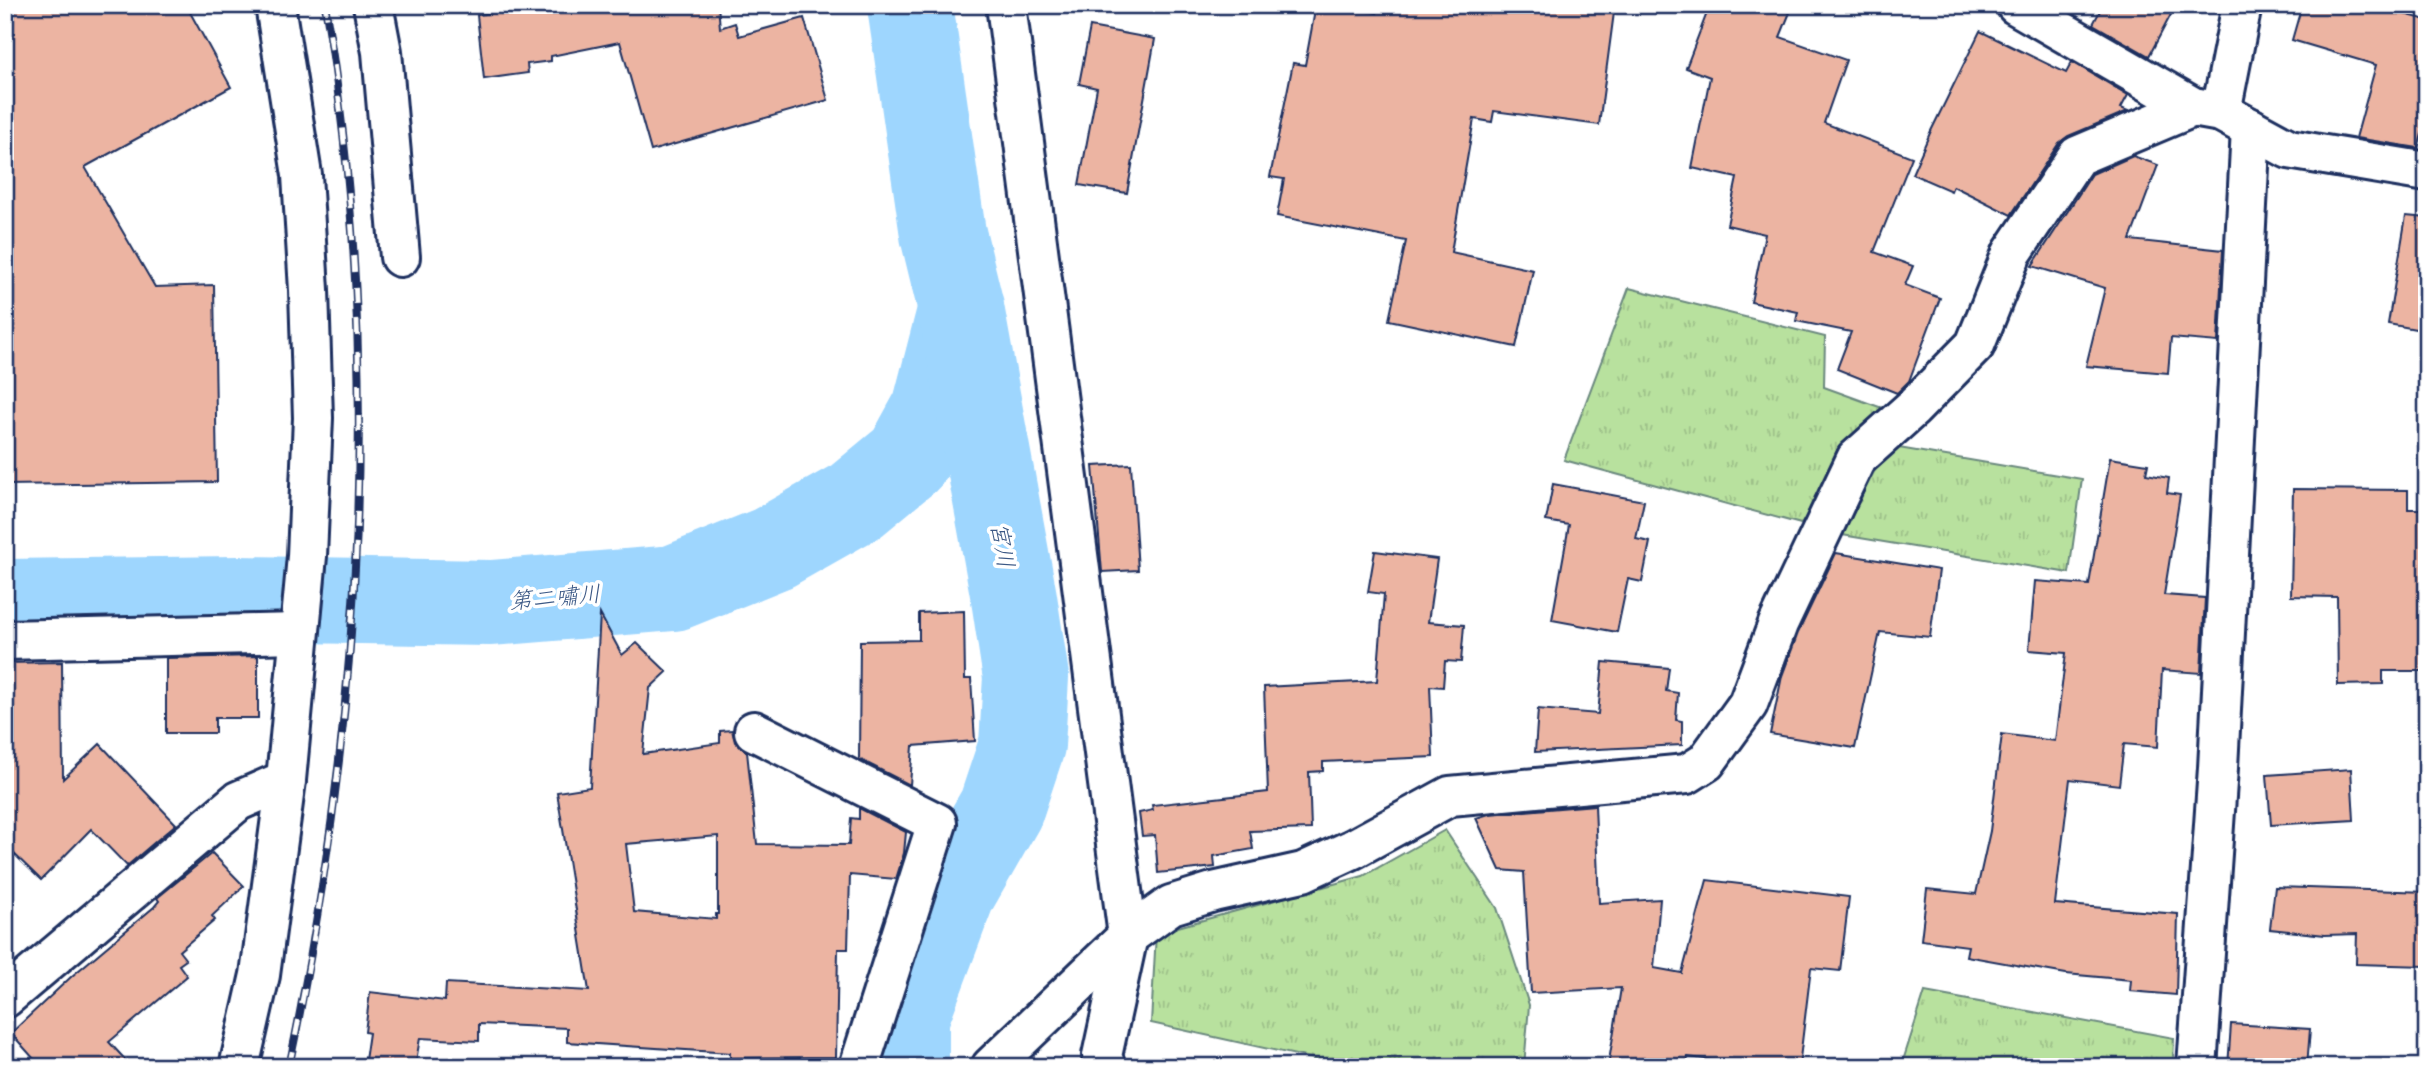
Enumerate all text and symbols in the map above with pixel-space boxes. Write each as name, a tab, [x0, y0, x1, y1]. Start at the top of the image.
water label: 宮川	[985, 520, 1022, 570]
water label: 第二嘯川	[508, 578, 602, 615]

